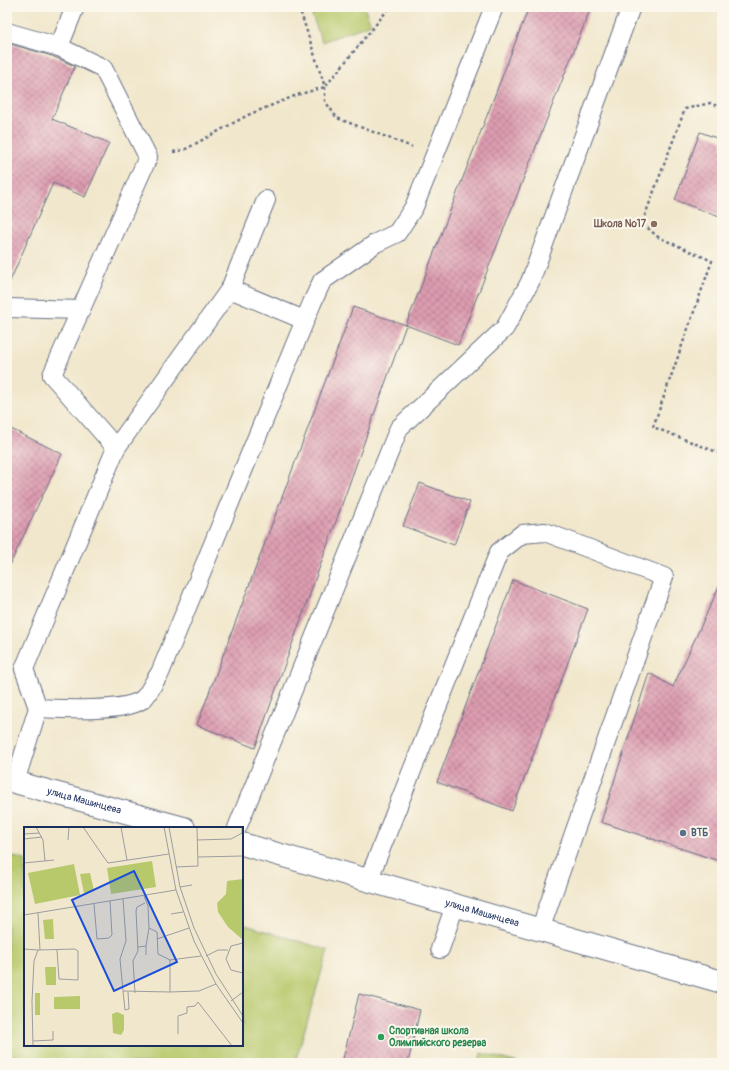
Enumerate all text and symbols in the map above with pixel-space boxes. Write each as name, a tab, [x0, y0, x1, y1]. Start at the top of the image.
place label: Школа №17	[593, 218, 647, 230]
marker: Школа №17	[649, 219, 659, 229]
street label: улица Машинцева	[45, 785, 123, 817]
inset map	[24, 827, 243, 1046]
place label: ВТБ	[691, 827, 708, 839]
marker: ВТБ	[678, 828, 688, 838]
street label: улица Машинцева	[443, 896, 521, 929]
place label: Спортивная школа Олимпийского резерва	[389, 1025, 487, 1049]
marker: Спортивная школа Олимпийского резерва	[376, 1032, 386, 1042]

